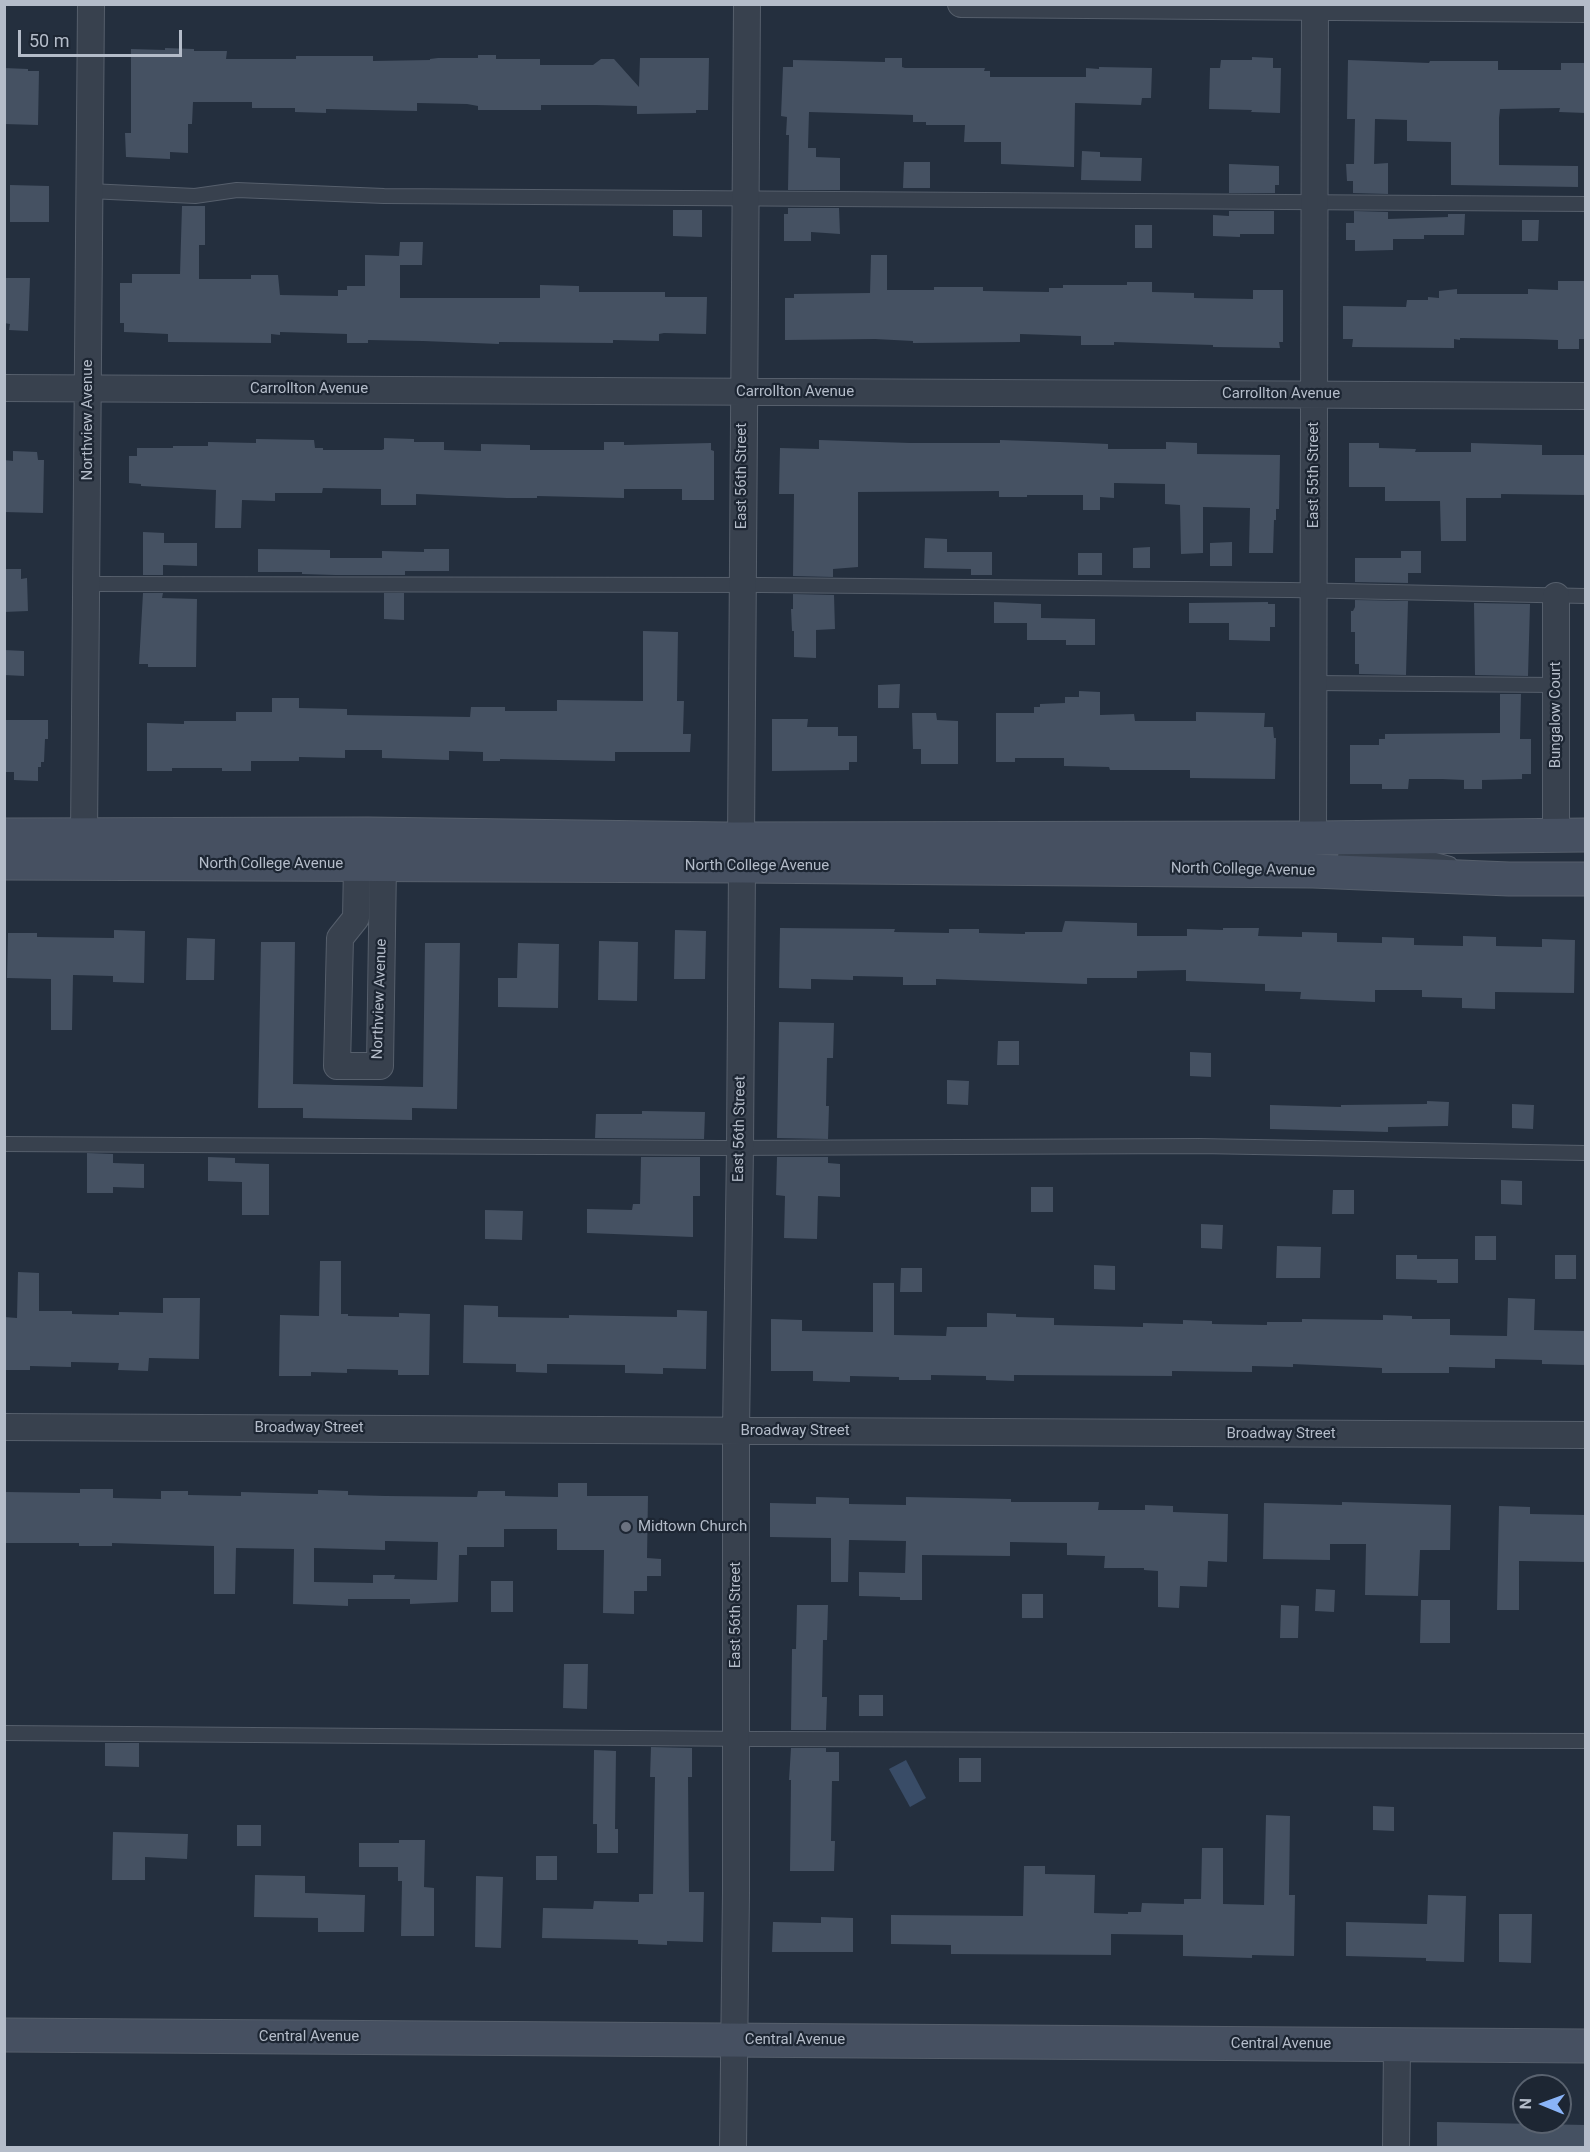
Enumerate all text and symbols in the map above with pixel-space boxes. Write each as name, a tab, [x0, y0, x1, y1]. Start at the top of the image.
scale bar	[21, 18, 184, 56]
text: 50 m	[29, 30, 69, 51]
street label: Northview Avenue	[79, 360, 97, 480]
street label: Carrollton Avenue	[250, 380, 368, 398]
street label: Carrollton Avenue	[736, 383, 854, 401]
street label: Carrollton Avenue	[1222, 385, 1340, 403]
street label: East 55th Street	[1305, 422, 1323, 528]
street label: East 56th Street	[733, 423, 751, 529]
street label: Bungalow Court	[1547, 662, 1565, 768]
street label: North College Avenue	[199, 855, 343, 873]
street label: North College Avenue	[685, 857, 829, 875]
street label: North College Avenue	[1171, 860, 1315, 880]
street label: Northview Avenue	[369, 938, 391, 1060]
street label: East 56th Street	[730, 1076, 750, 1182]
street label: Broadway Street	[254, 1419, 364, 1437]
street label: Broadway Street	[740, 1422, 850, 1440]
street label: Broadway Street	[1226, 1425, 1336, 1443]
place label: Midtown Church	[638, 1518, 747, 1536]
marker: Midtown Church	[619, 1520, 633, 1534]
street label: East 56th Street	[727, 1562, 745, 1668]
street label: Central Avenue	[259, 2028, 359, 2046]
street label: Central Avenue	[745, 2031, 845, 2049]
street label: Central Avenue	[1231, 2035, 1331, 2053]
north arrow	[1512, 2074, 1572, 2134]
text: N	[1516, 2098, 1535, 2110]

